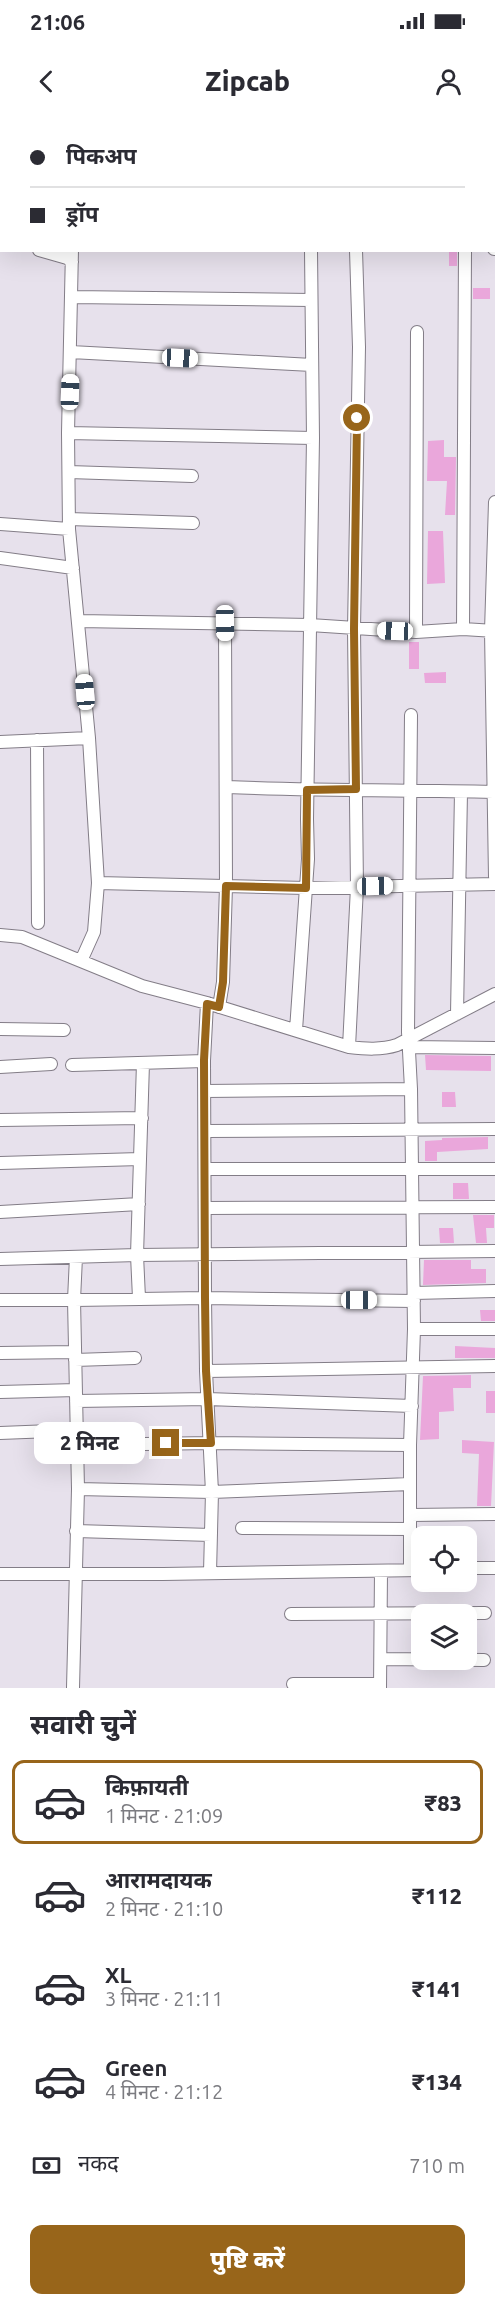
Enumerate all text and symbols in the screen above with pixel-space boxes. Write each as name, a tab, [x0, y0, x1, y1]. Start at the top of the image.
text: 21:06	[30, 9, 85, 34]
icon: back	[30, 65, 63, 98]
icon: person	[432, 65, 465, 98]
text: Zipcab	[205, 66, 290, 96]
text: पिकअप	[66, 143, 137, 168]
text: ड्रॉप	[66, 201, 99, 226]
car	[162, 348, 198, 368]
car	[60, 374, 80, 410]
route start	[343, 404, 370, 431]
car	[216, 605, 234, 641]
car	[377, 621, 413, 641]
car	[74, 673, 96, 711]
car	[357, 877, 393, 895]
car	[341, 1291, 377, 1309]
callout: 2 मिनट	[34, 1422, 145, 1464]
route end	[152, 1429, 179, 1456]
text: 2 मिनट	[60, 1431, 119, 1454]
map controls	[411, 1526, 477, 1670]
button: locate	[411, 1526, 477, 1592]
button: layers	[411, 1604, 477, 1670]
text: सवारी चुनें	[30, 1709, 136, 1739]
text: किफ़ायती	[105, 1774, 189, 1799]
icon: car	[33, 1775, 87, 1829]
text: ₹83	[425, 1790, 462, 1815]
text: 1 मिनट · 21:09	[105, 1804, 223, 1827]
text: आरामदायक	[105, 1867, 212, 1892]
icon: car	[33, 1868, 87, 1922]
text: ₹112	[412, 1883, 462, 1908]
text: 2 मिनट · 21:10	[105, 1897, 223, 1920]
icon: car	[33, 1961, 87, 2015]
text: XL	[105, 1962, 132, 1987]
text: ₹141	[412, 1976, 462, 2001]
text: 3 मिनट · 21:11	[105, 1987, 223, 2010]
icon: car	[33, 2054, 87, 2108]
text: Green	[105, 2055, 167, 2080]
text: ₹134	[412, 2069, 462, 2094]
text: 4 मिनट · 21:12	[105, 2080, 223, 2103]
icon: cash	[30, 2149, 63, 2182]
text: नकद	[78, 2150, 119, 2175]
text: 710 m	[409, 2154, 465, 2177]
button: पुष्टि करें	[30, 2225, 465, 2294]

